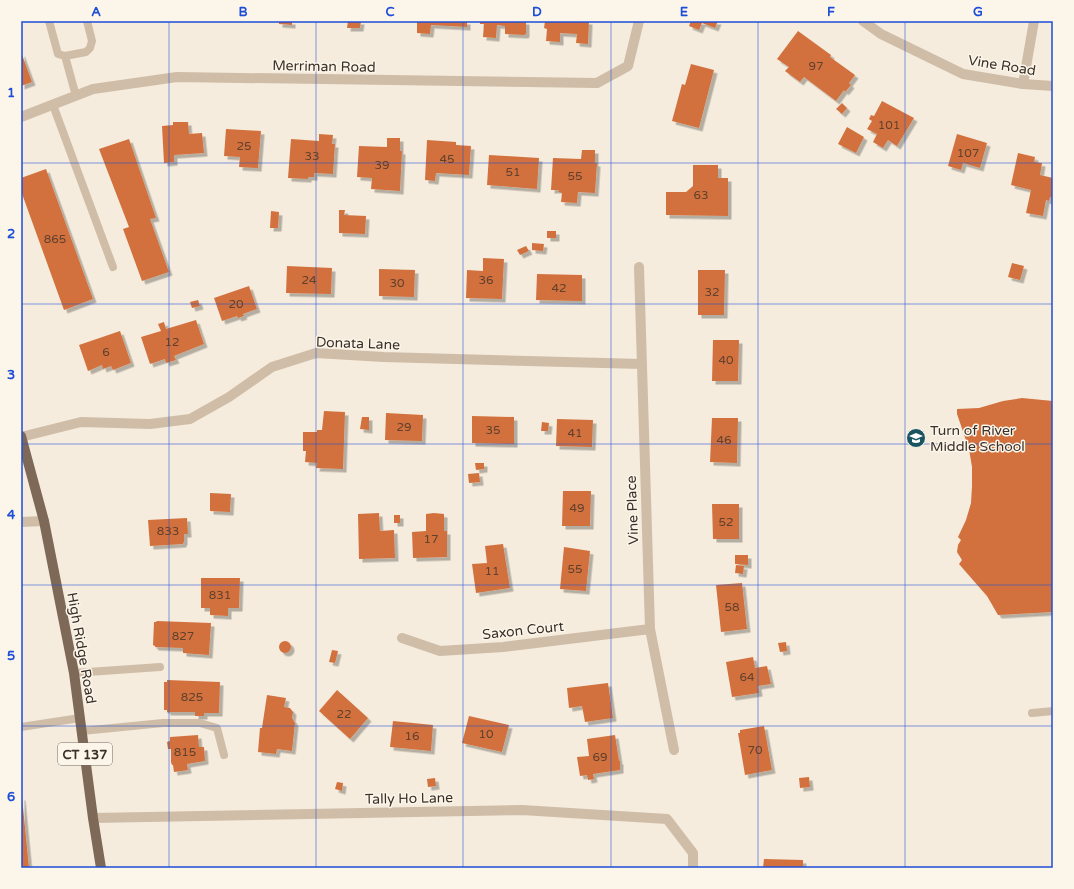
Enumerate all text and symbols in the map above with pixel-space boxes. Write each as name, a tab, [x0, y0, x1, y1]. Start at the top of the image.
text: A	[91, 4, 101, 20]
text: B	[238, 4, 248, 20]
text: C	[385, 4, 395, 20]
text: D	[532, 4, 542, 20]
text: E	[680, 4, 688, 20]
text: F	[827, 4, 835, 20]
text: G	[973, 4, 983, 20]
street label: Vine Road	[967, 52, 1037, 79]
street label: Merriman Road	[272, 57, 376, 76]
house number: 97	[808, 59, 824, 73]
text: 1	[7, 85, 15, 101]
house number: 101	[878, 118, 900, 132]
house number: 25	[236, 139, 252, 153]
house number: 107	[957, 146, 979, 160]
house number: 33	[304, 149, 320, 163]
house number: 45	[439, 152, 455, 166]
house number: 39	[374, 158, 390, 172]
house number: 51	[505, 165, 521, 179]
house number: 55	[567, 169, 583, 183]
house number: 63	[693, 188, 709, 202]
text: 2	[7, 226, 15, 242]
house number: 865	[44, 232, 66, 246]
house number: 24	[301, 273, 317, 287]
house number: 36	[478, 273, 494, 287]
house number: 30	[389, 276, 405, 290]
house number: 42	[551, 281, 567, 295]
house number: 32	[704, 285, 720, 299]
house number: 20	[228, 297, 244, 311]
street label: Donata Lane	[316, 334, 400, 353]
house number: 12	[164, 335, 180, 349]
house number: 6	[102, 345, 110, 359]
house number: 40	[718, 353, 734, 367]
text: 3	[7, 367, 15, 383]
house number: 29	[396, 420, 412, 434]
place label: Turn of River Middle School	[930, 422, 1025, 455]
house number: 35	[485, 423, 501, 437]
house number: 41	[567, 426, 583, 440]
school or university icon: Turn of River Middle School	[905, 427, 927, 449]
house number: 46	[716, 433, 732, 447]
street label: Vine Place	[623, 475, 642, 545]
house number: 49	[569, 501, 585, 515]
text: 4	[7, 507, 16, 523]
house number: 52	[718, 515, 734, 529]
house number: 833	[157, 524, 179, 538]
house number: 17	[423, 532, 439, 546]
house number: 55	[567, 562, 583, 576]
house number: 11	[484, 564, 500, 578]
house number: 831	[209, 588, 231, 602]
street label: High Ridge Road	[63, 591, 100, 705]
house number: 58	[724, 600, 740, 614]
street label: Saxon Court	[481, 618, 565, 643]
house number: 827	[172, 629, 194, 643]
text: 5	[7, 648, 15, 664]
house number: 64	[739, 670, 755, 684]
house number: 825	[181, 690, 203, 704]
house number: 22	[336, 707, 352, 721]
house number: 10	[478, 727, 494, 741]
house number: 16	[404, 729, 420, 743]
road number: CT 137	[58, 743, 112, 765]
house number: 70	[747, 743, 763, 757]
house number: 815	[174, 745, 196, 759]
house number: 69	[592, 750, 608, 764]
text: 6	[7, 789, 15, 805]
street label: Tally Ho Lane	[365, 789, 453, 808]

